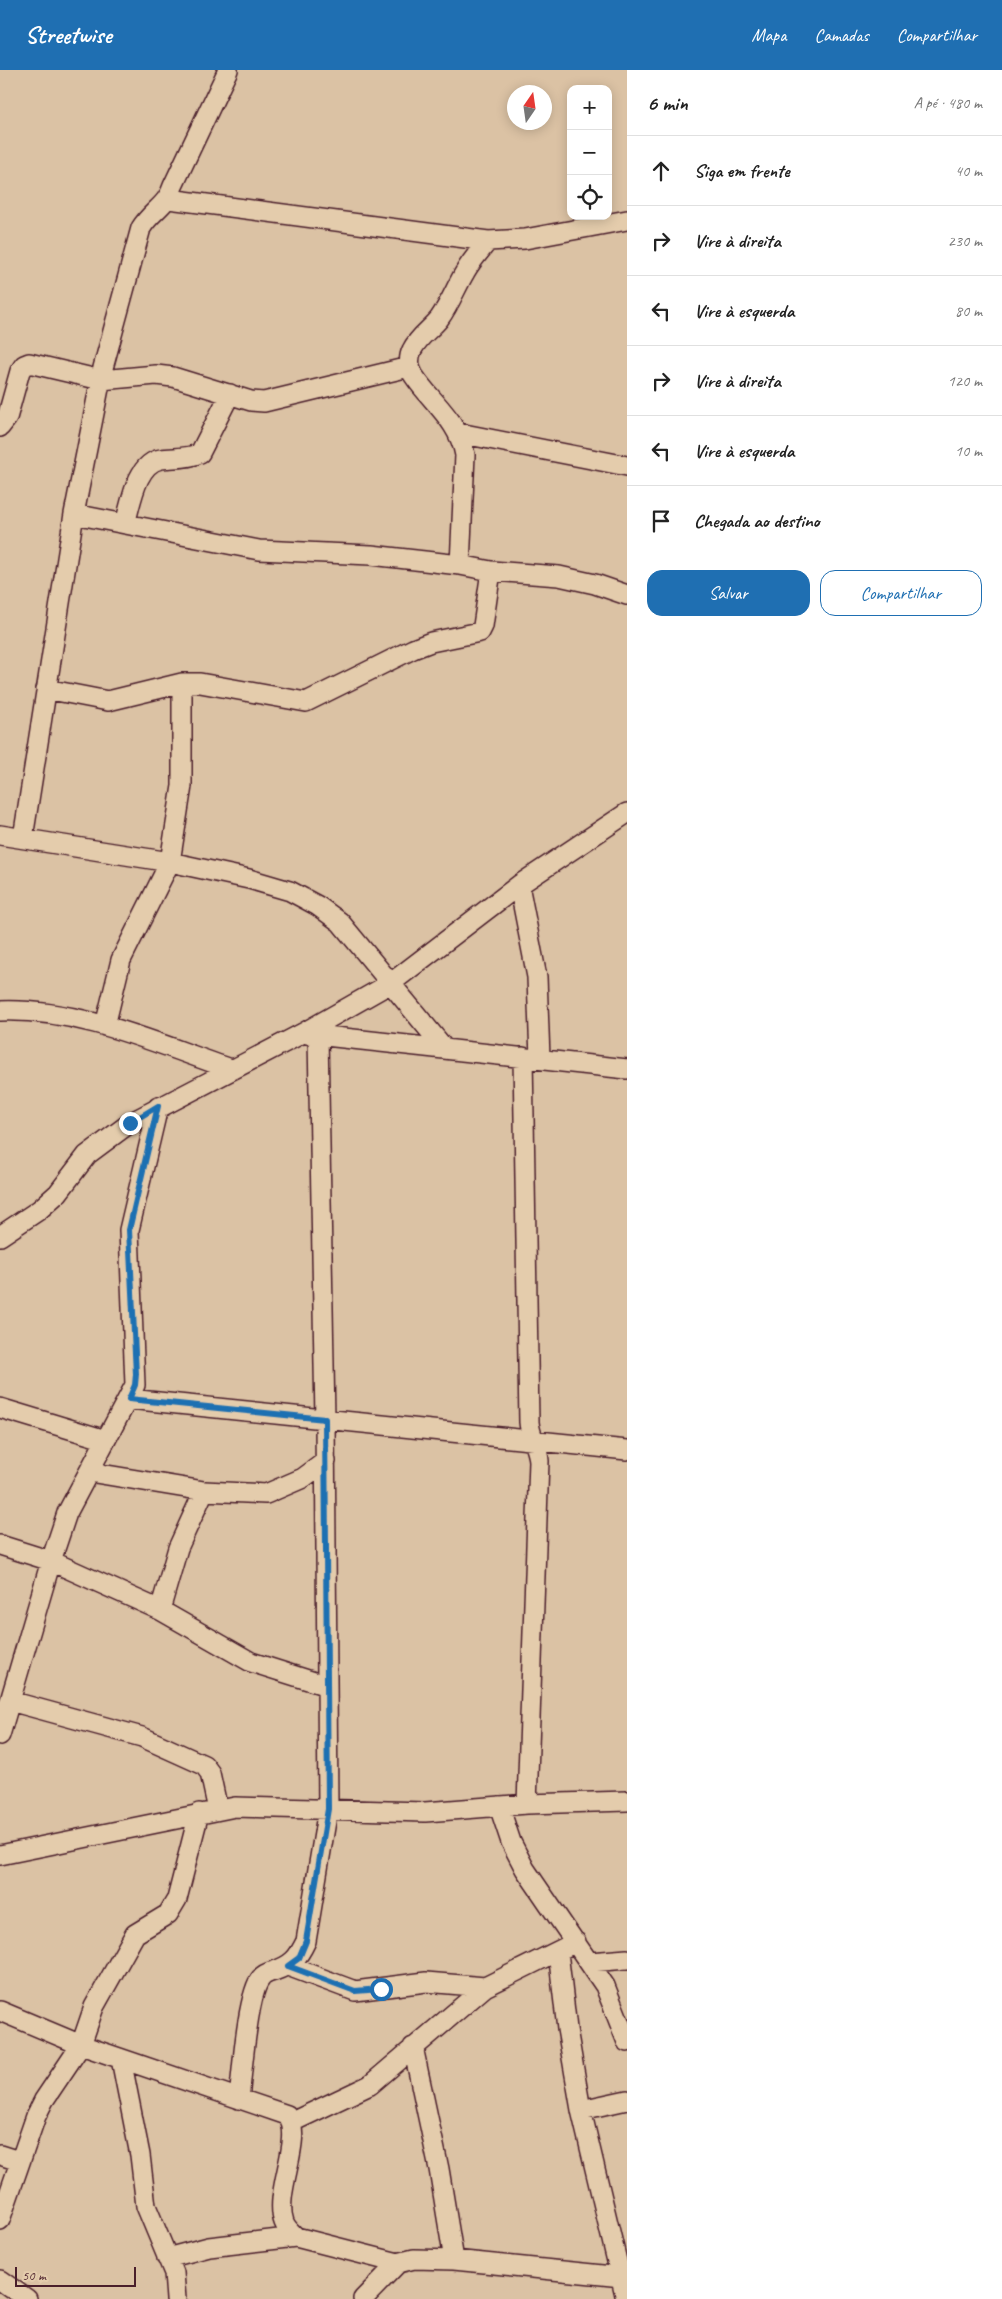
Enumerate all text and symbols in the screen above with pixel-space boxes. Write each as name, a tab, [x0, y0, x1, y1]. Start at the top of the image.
text: Streetwise	[25, 20, 111, 50]
text: Mapa	[752, 24, 786, 46]
text: Camadas	[814, 24, 869, 46]
text: Compartilhar	[897, 24, 977, 46]
north arrow	[507, 85, 552, 130]
map controls	[567, 85, 612, 220]
button: +	[567, 85, 612, 130]
text: 6 min	[647, 90, 688, 116]
text: A pé · 480 m	[914, 93, 982, 113]
button: −	[567, 130, 612, 175]
icon: ahead	[647, 157, 675, 185]
text: Siga em frente	[694, 159, 790, 183]
text: 40 m	[955, 161, 982, 181]
button: locate	[567, 175, 612, 220]
icon: right	[647, 227, 675, 255]
text: Vire à direita	[694, 229, 781, 253]
text: 230 m	[948, 231, 982, 251]
icon: left	[647, 297, 675, 325]
text: Vire à esquerda	[694, 299, 794, 323]
text: 80 m	[955, 301, 982, 321]
icon: right	[647, 367, 675, 395]
text: Vire à direita	[694, 369, 781, 393]
text: 120 m	[948, 371, 982, 391]
icon: left	[647, 437, 675, 465]
text: Vire à esquerda	[694, 439, 794, 463]
text: 10 m	[955, 441, 982, 461]
icon: arrive	[647, 507, 675, 535]
text: Chegada ao destino	[694, 509, 820, 533]
button: Salvar	[647, 570, 810, 616]
button: Compartilhar	[820, 570, 982, 616]
route end	[119, 1112, 142, 1135]
route start	[370, 1978, 393, 2001]
scale bar	[15, 2264, 136, 2287]
text: 50 m	[22, 2267, 46, 2284]

